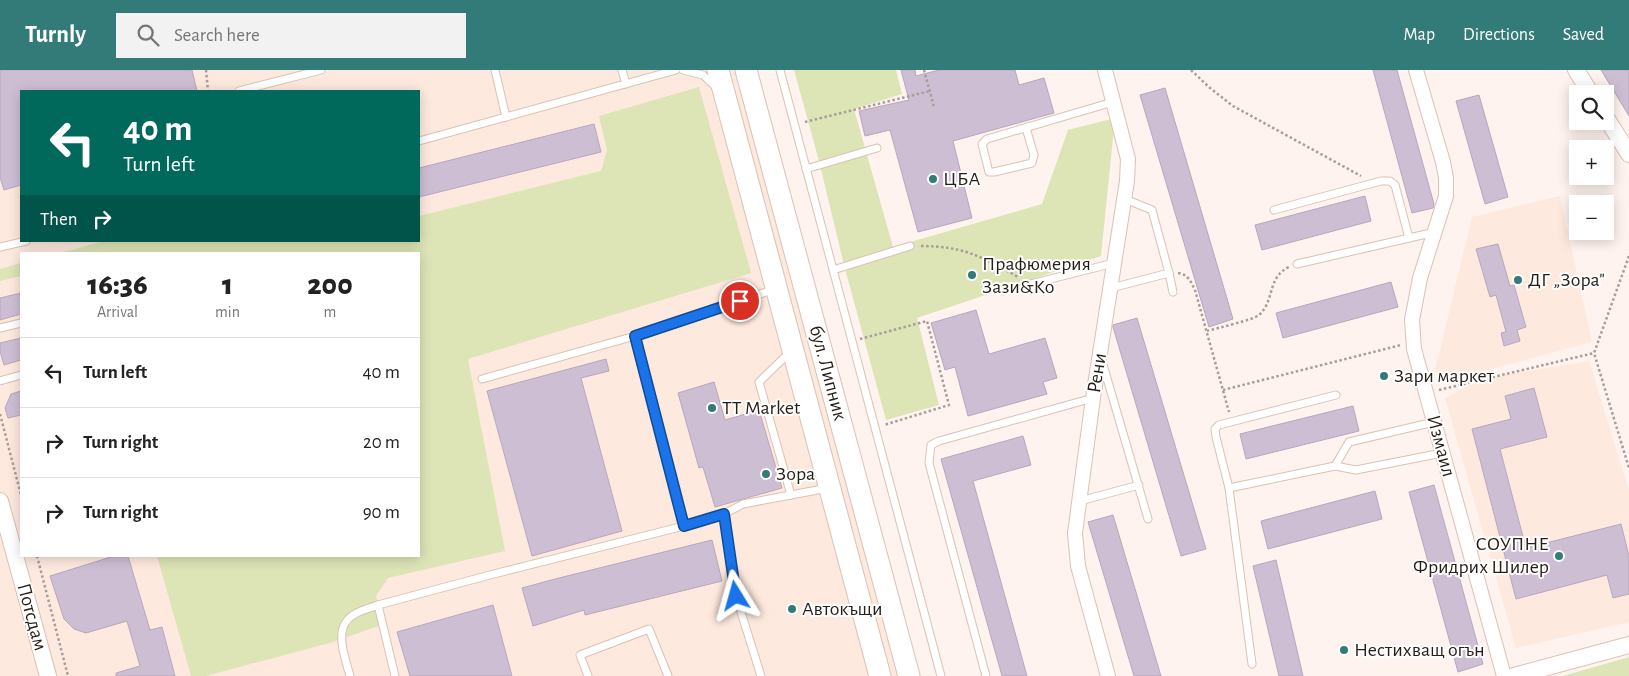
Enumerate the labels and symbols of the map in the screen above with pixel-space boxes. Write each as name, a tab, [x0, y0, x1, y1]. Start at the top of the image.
place label: ЦБА	[943, 169, 980, 189]
marker: ЦБА	[927, 173, 939, 185]
place label: Прафюмерия Зази&Ко	[982, 254, 1091, 297]
marker: Прафюмерия Зази&Ко	[966, 269, 978, 281]
place label: ДГ „Зора"	[1528, 270, 1605, 290]
marker: ДГ „Зора"	[1512, 274, 1524, 286]
pin	[719, 280, 761, 322]
street label: бул. Липник	[806, 323, 850, 423]
street label: Рени	[1084, 352, 1110, 394]
place label: Зари маркет	[1394, 366, 1495, 386]
marker: Зари маркет	[1378, 370, 1390, 382]
place label: TT Market	[722, 398, 801, 418]
marker: TT Market	[706, 402, 718, 414]
street label: Измаил	[1423, 413, 1459, 479]
place label: Зора	[776, 464, 815, 484]
marker: Зора	[760, 468, 772, 480]
place label: СОУПНЕ Фридрих Шилер	[1413, 534, 1549, 577]
marker: СОУПНЕ Фридрих Шилер	[1553, 550, 1565, 562]
position arrow	[709, 569, 761, 621]
street label: Потсдам	[13, 581, 51, 653]
place label: Автокъщи	[802, 599, 883, 619]
marker: Автокъщи	[786, 603, 798, 615]
place label: Нестихващ огън	[1354, 640, 1485, 660]
marker: Нестихващ огън	[1338, 644, 1350, 656]

